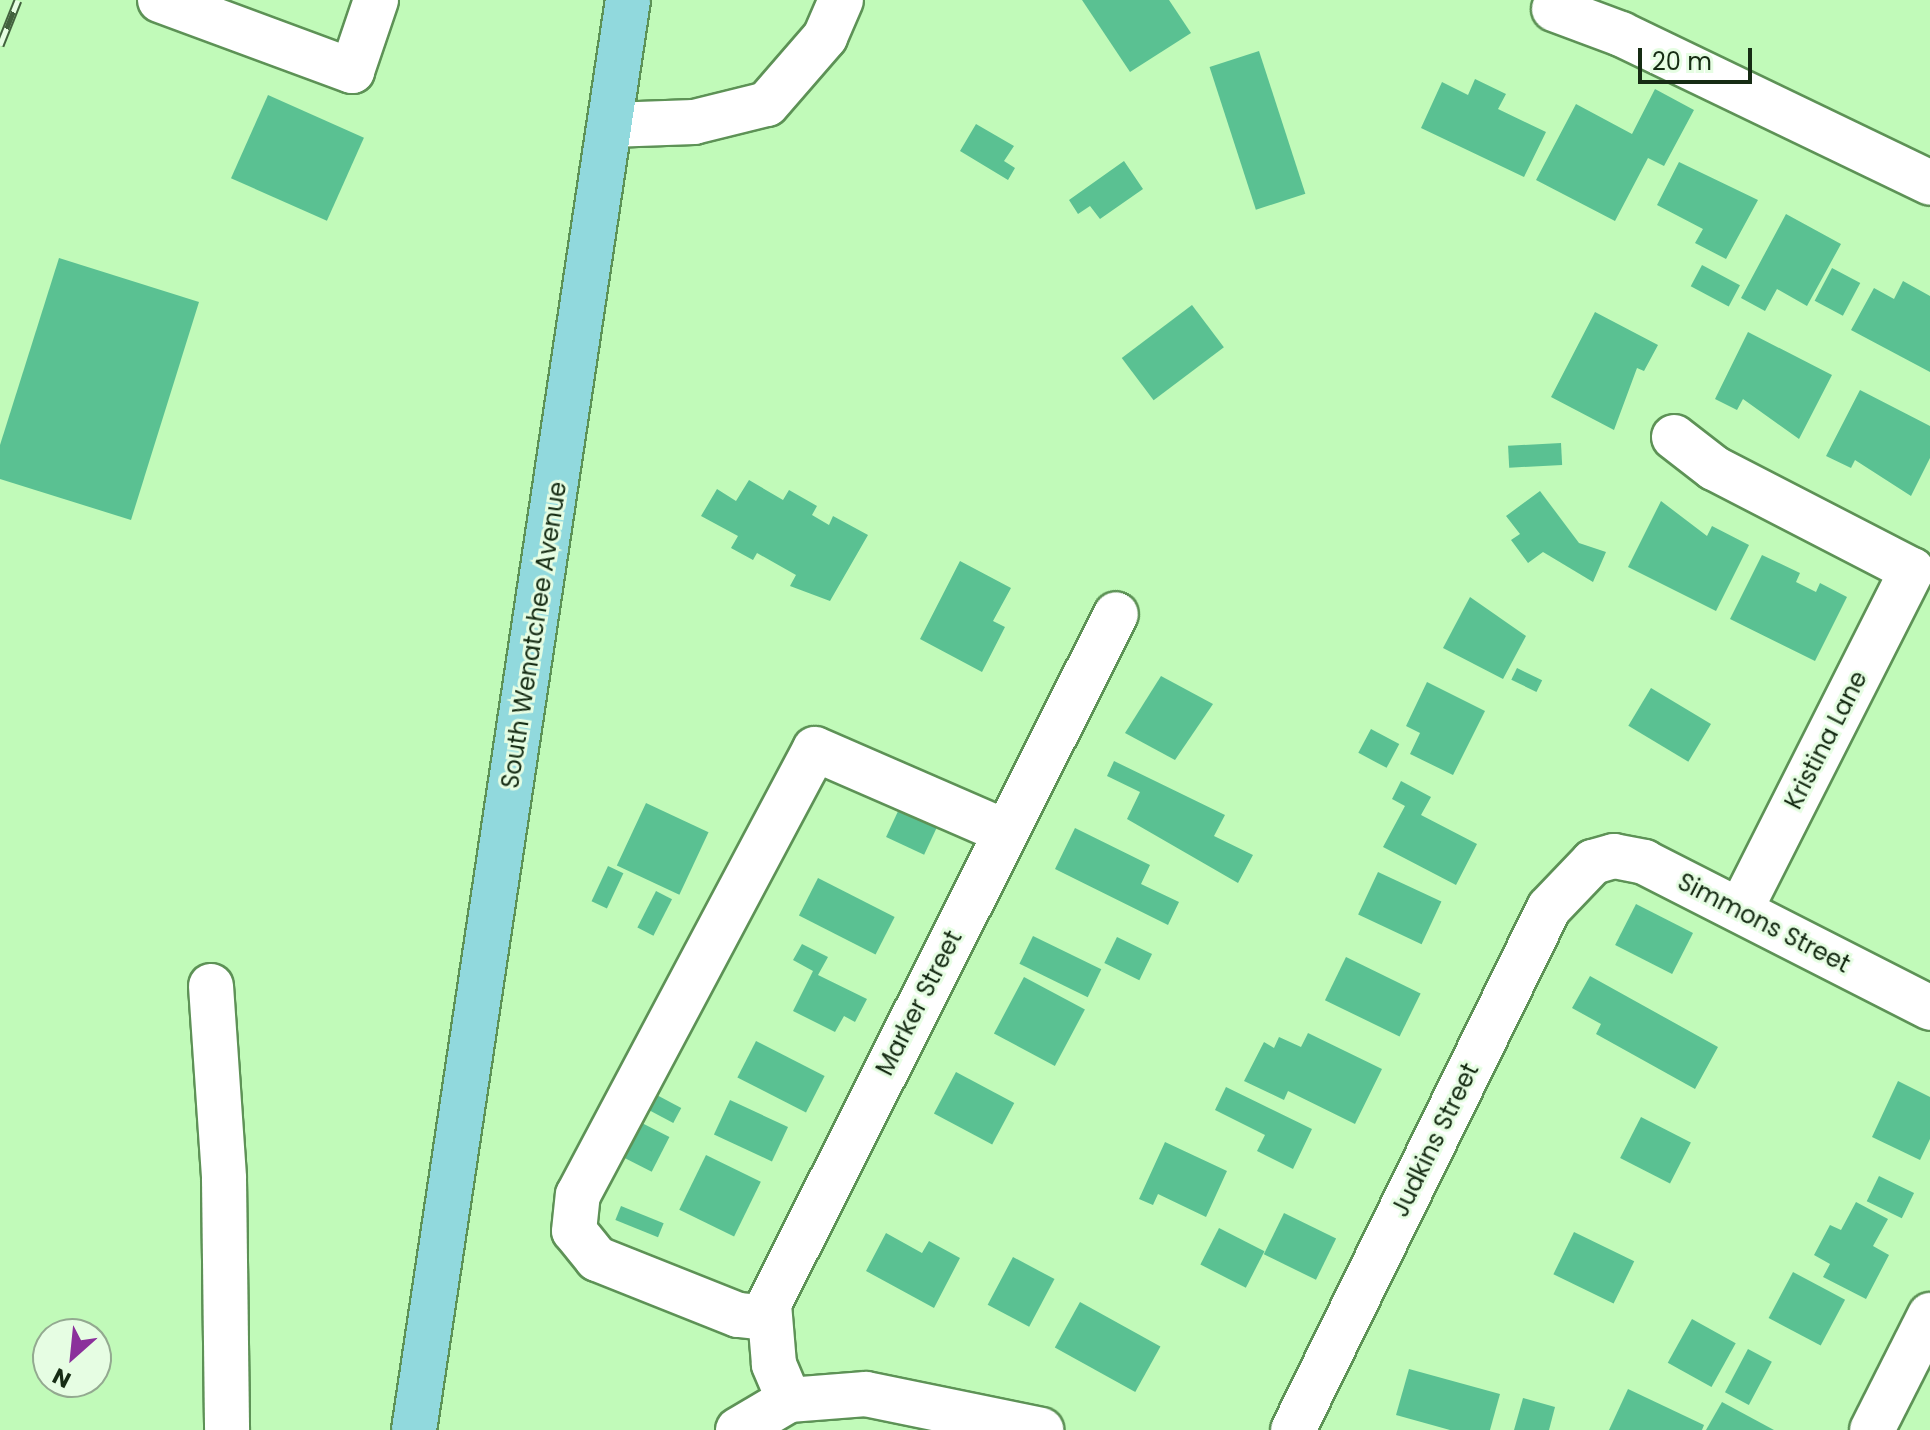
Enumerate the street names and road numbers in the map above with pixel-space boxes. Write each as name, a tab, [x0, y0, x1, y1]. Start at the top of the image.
street label: South Wenatchee Avenue	[496, 480, 572, 790]
street label: Kristina Lane	[1779, 666, 1873, 814]
street label: Simmons Street	[1673, 867, 1855, 979]
street label: Marker Street	[870, 926, 968, 1080]
street label: Judkins Street	[1385, 1059, 1485, 1221]

